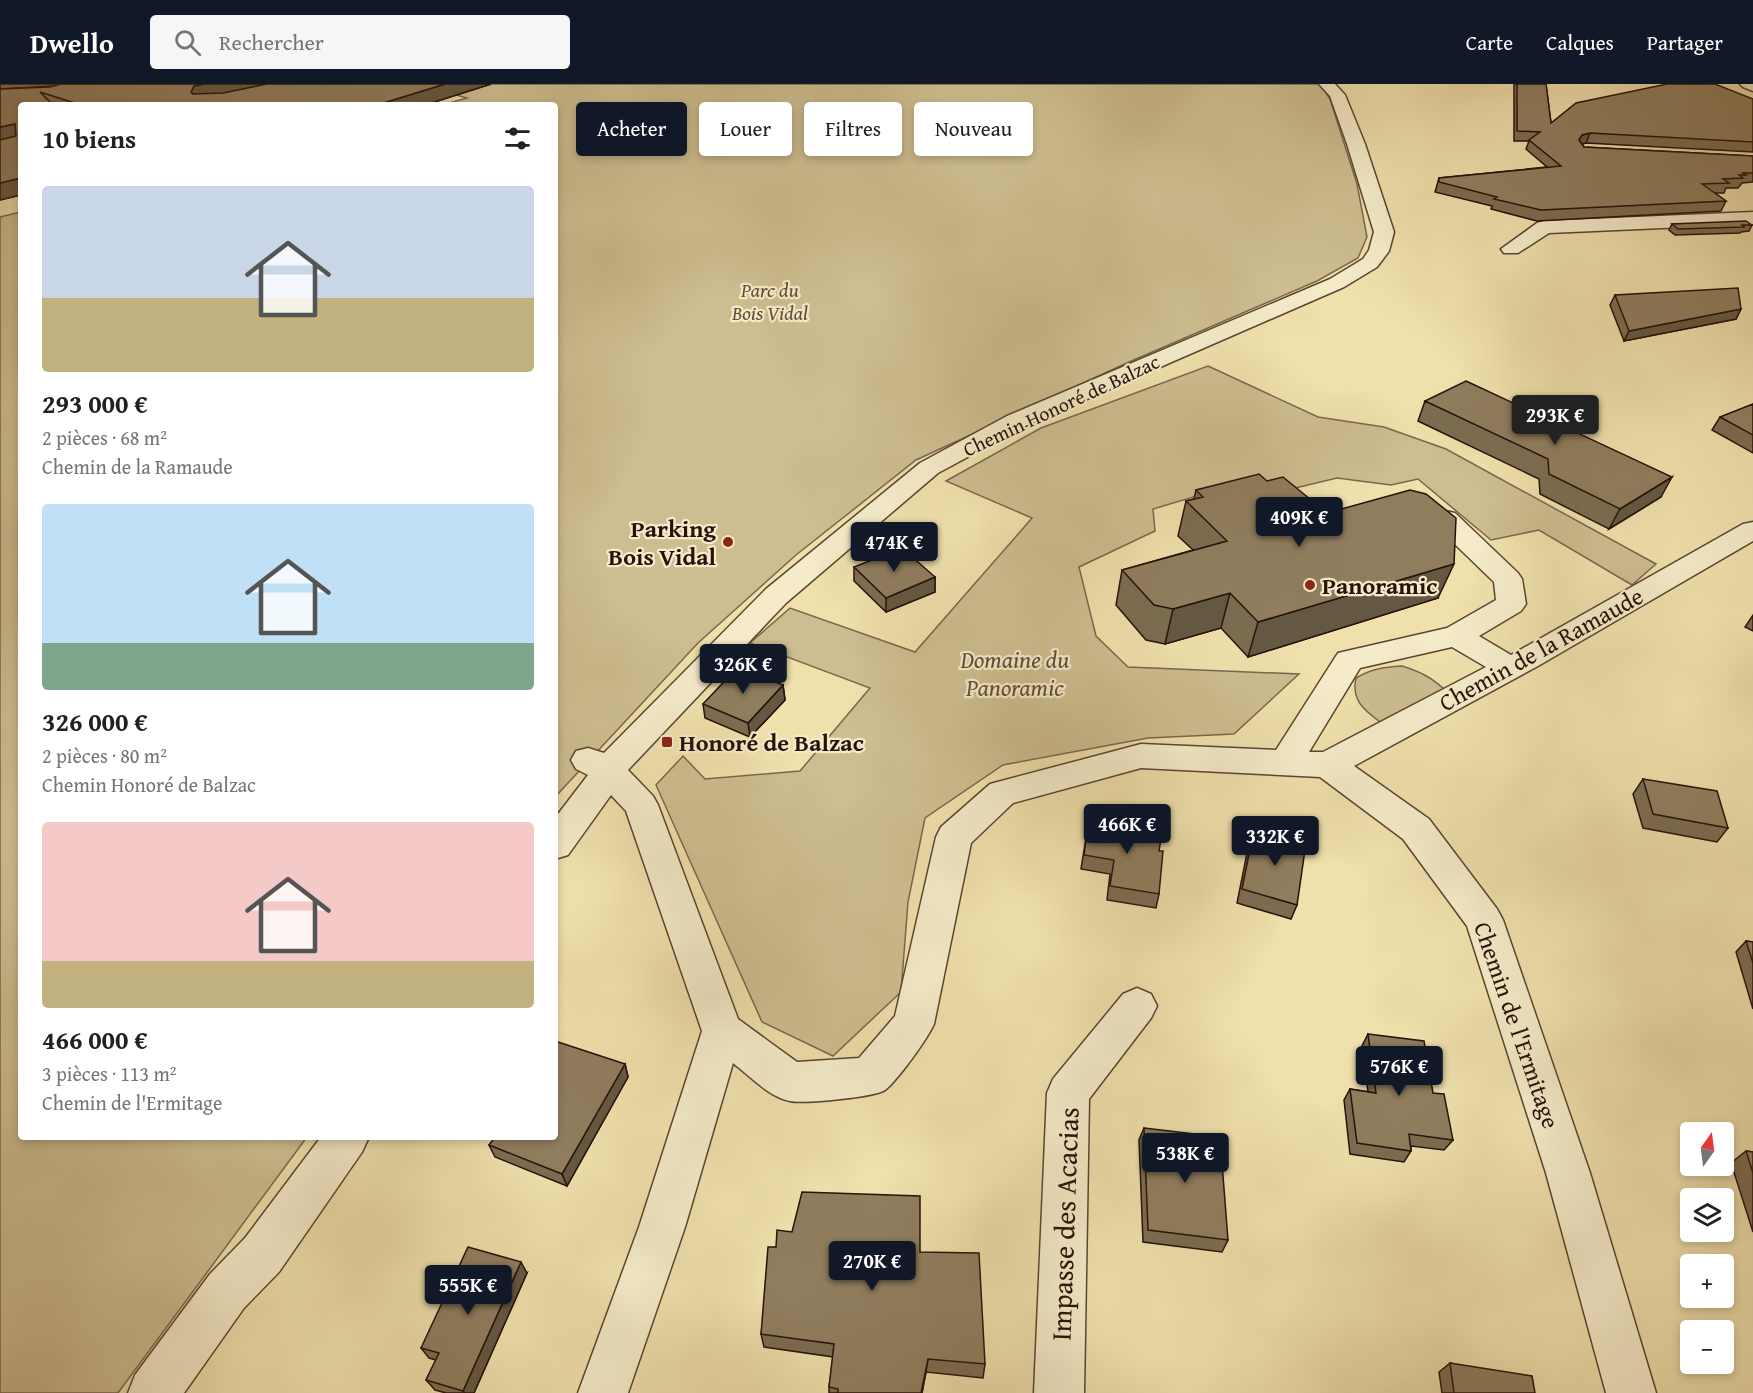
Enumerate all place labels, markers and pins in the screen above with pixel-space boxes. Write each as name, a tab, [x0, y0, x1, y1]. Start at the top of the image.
pin: 293K €	[1506, 395, 1604, 446]
pin: 409K €	[1250, 497, 1348, 548]
place label: Parking Bois Vidal	[608, 511, 717, 574]
pin: 474K €	[845, 522, 943, 573]
marker: Parking Bois Vidal	[721, 535, 735, 549]
place label: Panoramic	[1322, 568, 1437, 603]
marker: Panoramic	[1303, 578, 1317, 592]
pin: 326K €	[694, 644, 792, 695]
place label: Honoré de Balzac	[679, 725, 864, 760]
marker: Honoré de Balzac	[660, 735, 674, 749]
pin: 466K €	[1078, 804, 1176, 855]
pin: 332K €	[1226, 816, 1324, 867]
pin: 576K €	[1350, 1046, 1448, 1097]
pin: 538K €	[1136, 1133, 1234, 1184]
pin: 270K €	[823, 1241, 921, 1292]
pin: 555K €	[419, 1265, 517, 1316]

